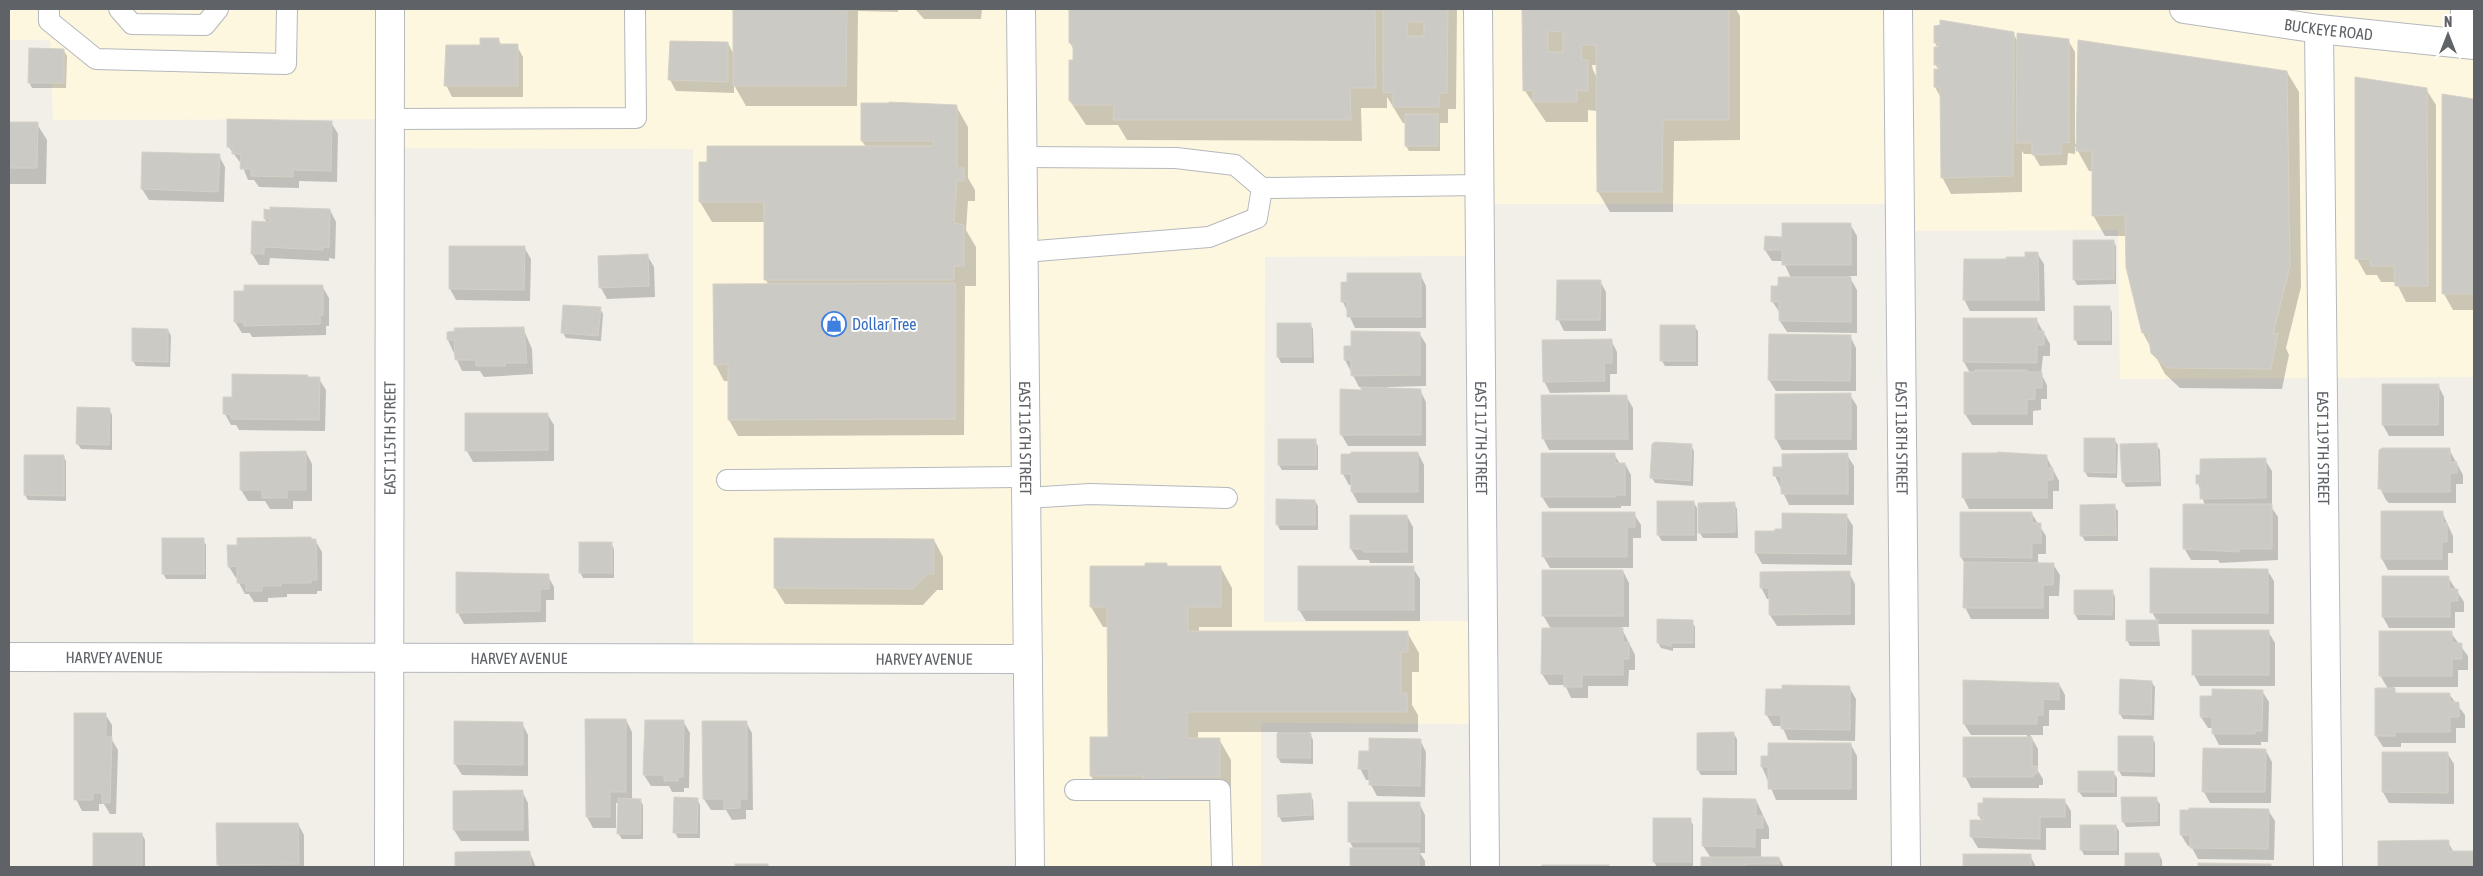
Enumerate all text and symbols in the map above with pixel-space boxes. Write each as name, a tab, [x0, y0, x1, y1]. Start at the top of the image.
north arrow	[2423, 10, 2473, 60]
text: N	[2444, 14, 2452, 30]
street label: BUCKEYE ROAD	[2283, 15, 2374, 44]
shop icon: Dollar Tree	[821, 311, 847, 337]
place label: Dollar Tree	[852, 315, 917, 333]
street label: EAST 115TH STREET	[380, 381, 399, 495]
street label: EAST 116TH STREET	[1016, 381, 1035, 495]
street label: EAST 117TH STREET	[1472, 381, 1491, 495]
street label: EAST 118TH STREET	[1892, 381, 1912, 495]
street label: EAST 119TH STREET	[2314, 391, 2333, 505]
street label: HARVEY AVENUE	[66, 648, 163, 666]
street label: HARVEY AVENUE	[471, 649, 568, 667]
street label: HARVEY AVENUE	[876, 650, 973, 668]

